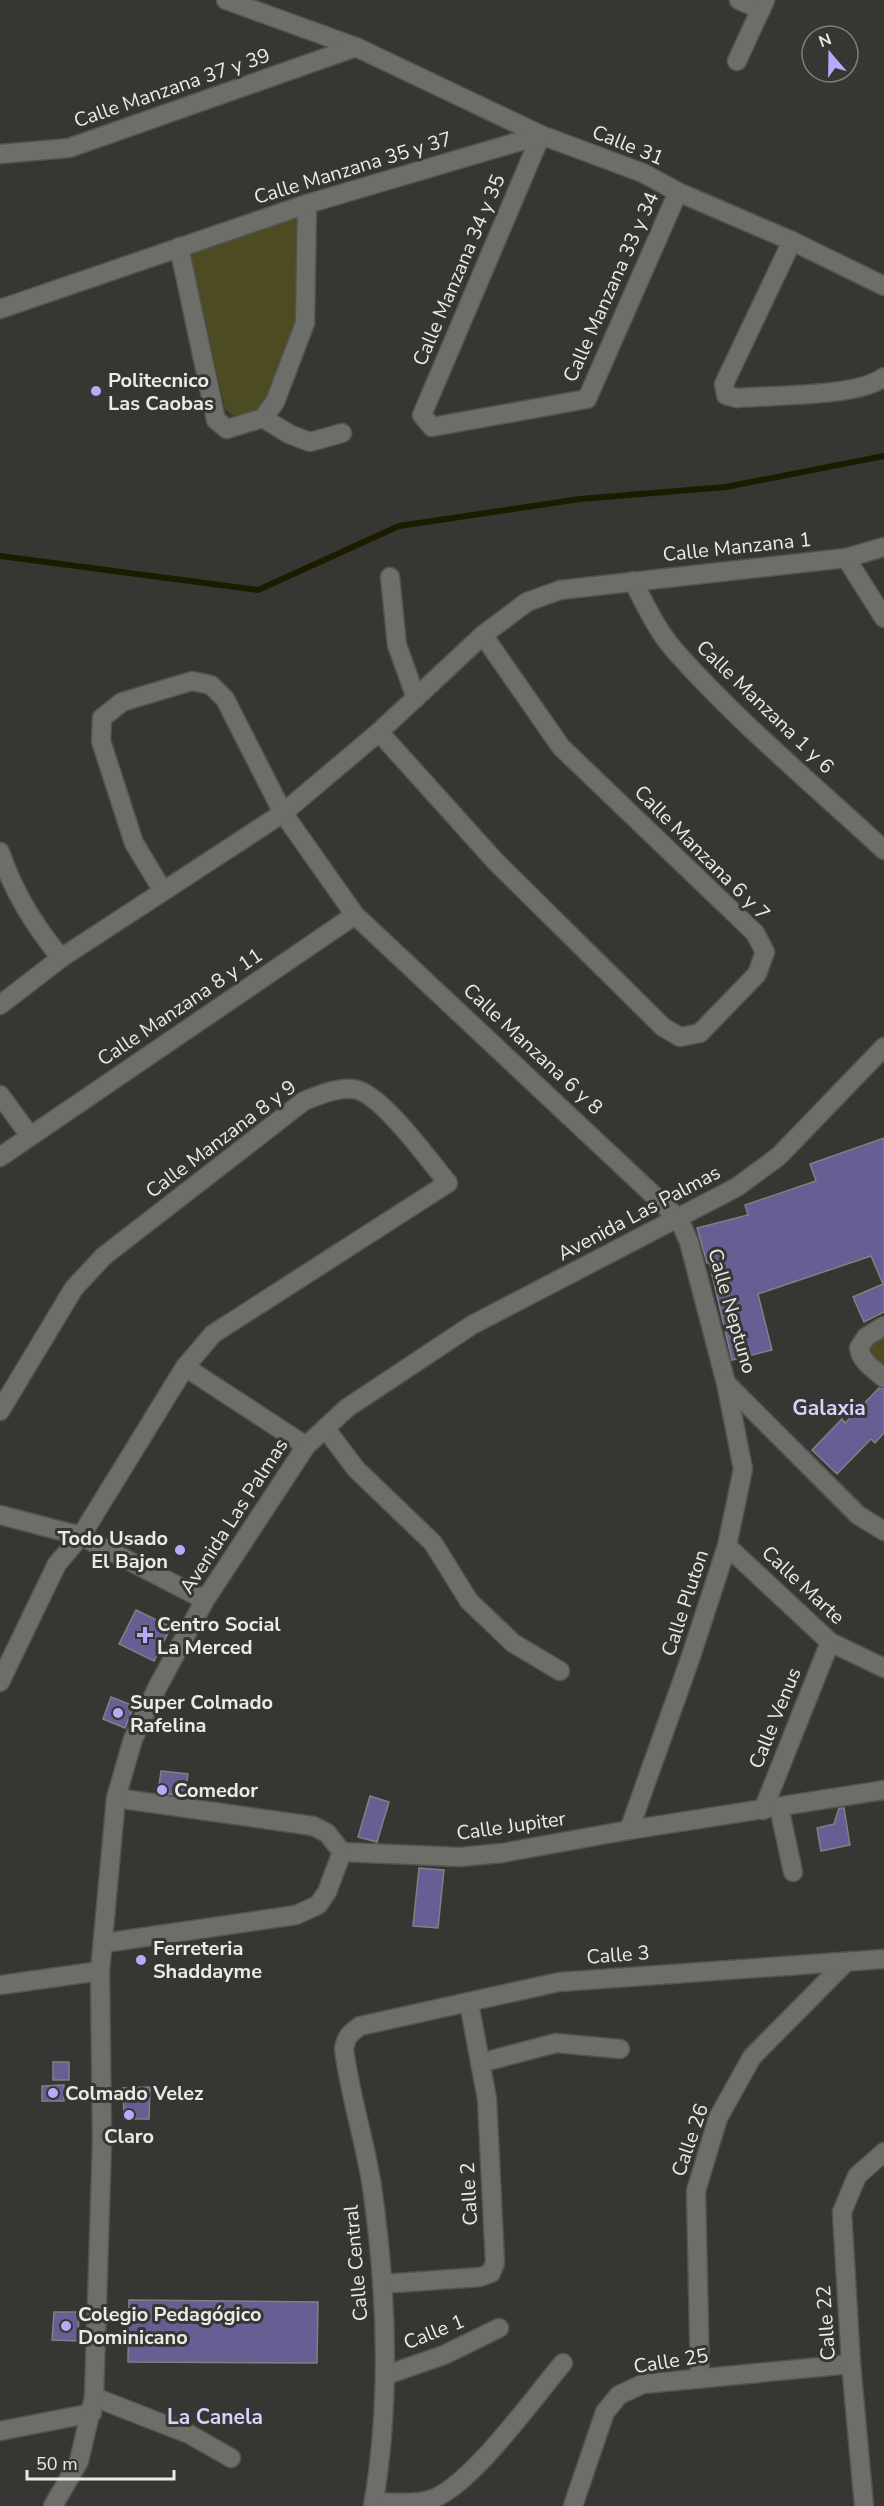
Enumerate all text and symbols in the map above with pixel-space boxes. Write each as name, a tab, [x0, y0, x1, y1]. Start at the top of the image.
north arrow	[800, 24, 860, 84]
text: N	[816, 28, 835, 53]
street label: Calle Manzana 37 y 39	[70, 42, 274, 134]
street label: Calle 31	[588, 118, 668, 172]
street label: Calle Manzana 35 y 37	[251, 125, 455, 211]
street label: Calle Manzana 34 y 35	[406, 170, 512, 370]
street label: Calle Manzana 33 y 34	[557, 188, 665, 386]
place label: Politecnico Las Caobas	[108, 367, 214, 417]
marker: Politecnico Las Caobas	[89, 384, 103, 398]
street label: Calle Manzana 1	[661, 526, 813, 568]
street label: Calle Manzana 1 y 6	[690, 634, 840, 780]
street label: Calle Manzana 6 y 7	[628, 779, 776, 927]
street label: Calle Manzana 8 y 11	[92, 942, 268, 1072]
street label: Calle Manzana 6 y 8	[457, 977, 609, 1121]
street label: Calle Manzana 8 y 9	[140, 1074, 302, 1204]
street label: Avenida Las Palmas	[553, 1159, 725, 1267]
street label: Calle Neptuno	[701, 1245, 763, 1377]
district label: Galaxia	[792, 1394, 866, 1422]
street label: Avenida Las Palmas	[174, 1433, 294, 1599]
place label: Todo Usado El Bajon	[58, 1525, 168, 1575]
street label: Calle Marte	[756, 1540, 850, 1630]
marker: Todo Usado El Bajon	[173, 1543, 187, 1557]
street label: Calle Pluton	[655, 1546, 715, 1660]
place label: Centro Social La Merced	[157, 1611, 281, 1661]
marker: Centro Social La Merced	[138, 1628, 152, 1642]
street label: Calle Venus	[742, 1663, 808, 1773]
place label: Super Colmado Rafelina	[130, 1689, 273, 1739]
marker: Super Colmado Rafelina	[111, 1706, 125, 1720]
place label: Comedor	[174, 1777, 258, 1804]
marker: Comedor	[155, 1783, 169, 1797]
street label: Calle Jupiter	[455, 1805, 567, 1847]
place label: Ferreteria Shaddayme	[153, 1935, 262, 1985]
street label: Calle 3	[586, 1939, 650, 1971]
marker: Ferreteria Shaddayme	[134, 1953, 148, 1967]
place label: Colmado Velez	[65, 2080, 203, 2107]
marker: Colmado Velez	[46, 2086, 60, 2100]
street label: Calle 26	[665, 2100, 715, 2180]
marker: Claro	[122, 2108, 136, 2122]
place label: Claro	[104, 2123, 154, 2150]
street label: Calle 2	[454, 2162, 484, 2226]
street label: Calle Central	[337, 2204, 375, 2322]
street label: Calle 22	[810, 2285, 842, 2361]
place label: Colegio Pedagógico Dominicano	[78, 2301, 261, 2351]
street label: Calle 1	[400, 2308, 468, 2356]
marker: Colegio Pedagógico Dominicano	[59, 2319, 73, 2333]
street label: Calle 25	[632, 2342, 710, 2380]
district label: La Canela	[167, 2403, 263, 2431]
scale bar	[27, 2443, 174, 2481]
text: 50 m	[36, 2452, 78, 2476]

